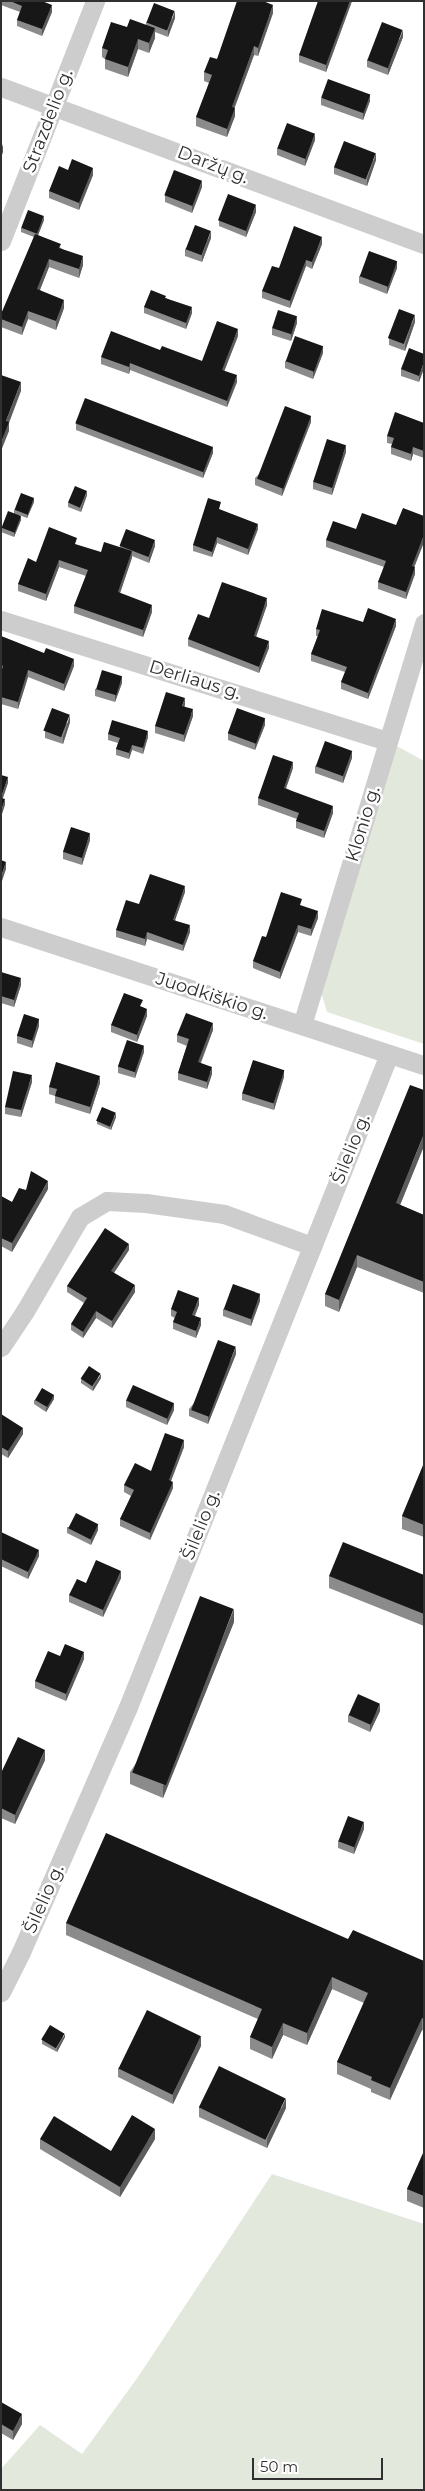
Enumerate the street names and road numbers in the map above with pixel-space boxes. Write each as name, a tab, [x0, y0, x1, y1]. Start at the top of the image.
street label: Strazdelio g.	[18, 66, 78, 176]
street label: Daržų g.	[174, 142, 252, 188]
street label: Derliaus g.	[146, 656, 244, 704]
street label: Klonio g.	[341, 784, 385, 864]
street label: Juodkiškio g.	[153, 968, 271, 1024]
street label: Šilelio g.	[327, 1111, 375, 1187]
street label: Šilelio g.	[177, 1487, 225, 1563]
street label: Šilelio g.	[19, 1861, 69, 1937]

